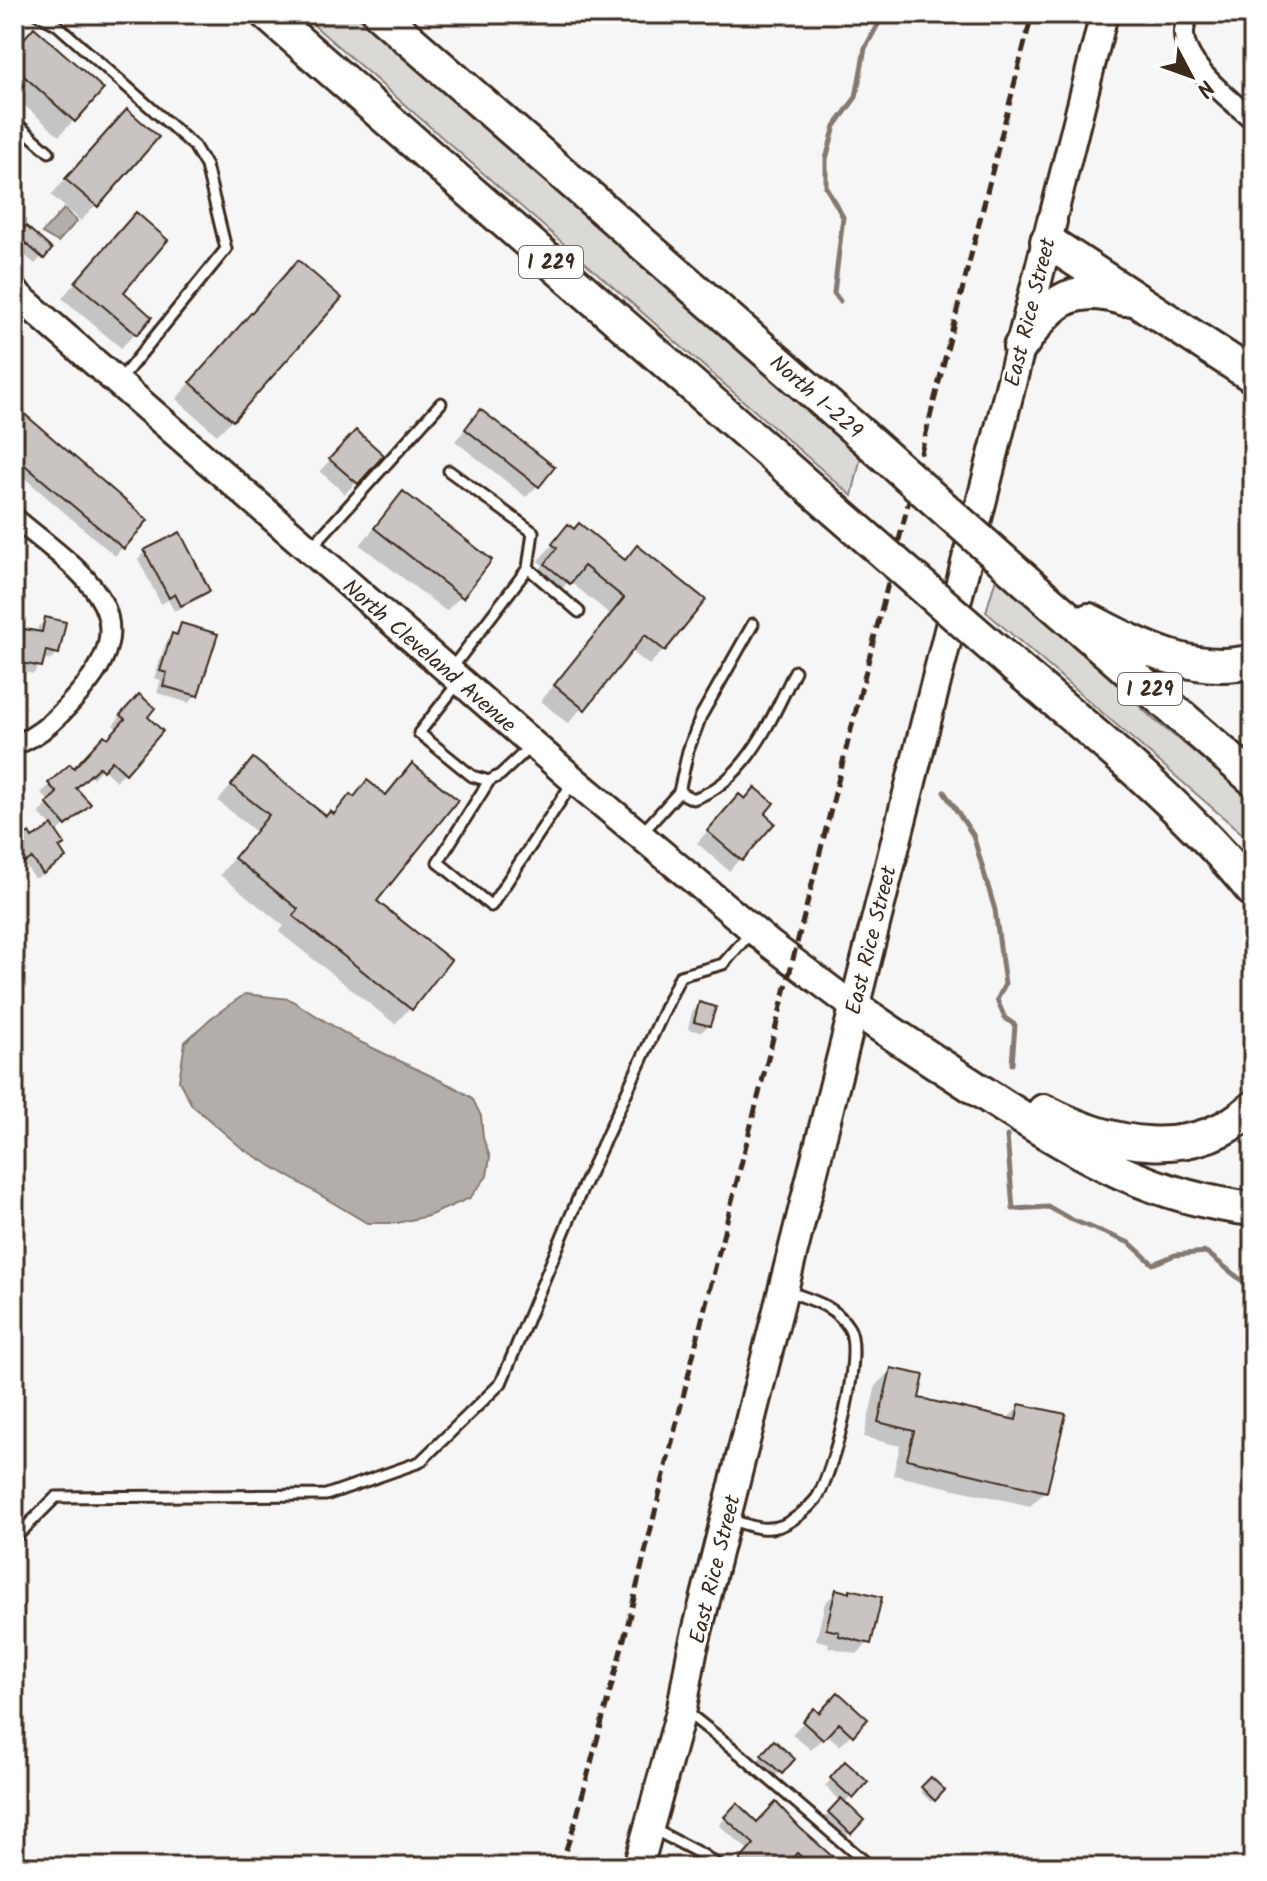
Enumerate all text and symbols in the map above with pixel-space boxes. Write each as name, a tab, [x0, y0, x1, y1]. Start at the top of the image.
north arrow	[1151, 36, 1231, 116]
text: N	[1186, 71, 1222, 104]
street label: East Rice Street	[996, 234, 1067, 391]
road number: I 229	[519, 246, 583, 278]
street label: North I-229	[761, 347, 870, 449]
street label: North Cleveland Avenue	[334, 571, 523, 743]
road number: I 229	[1118, 673, 1182, 705]
street label: East Rice Street	[837, 862, 908, 1019]
street label: East Rice Street	[681, 1491, 752, 1648]

